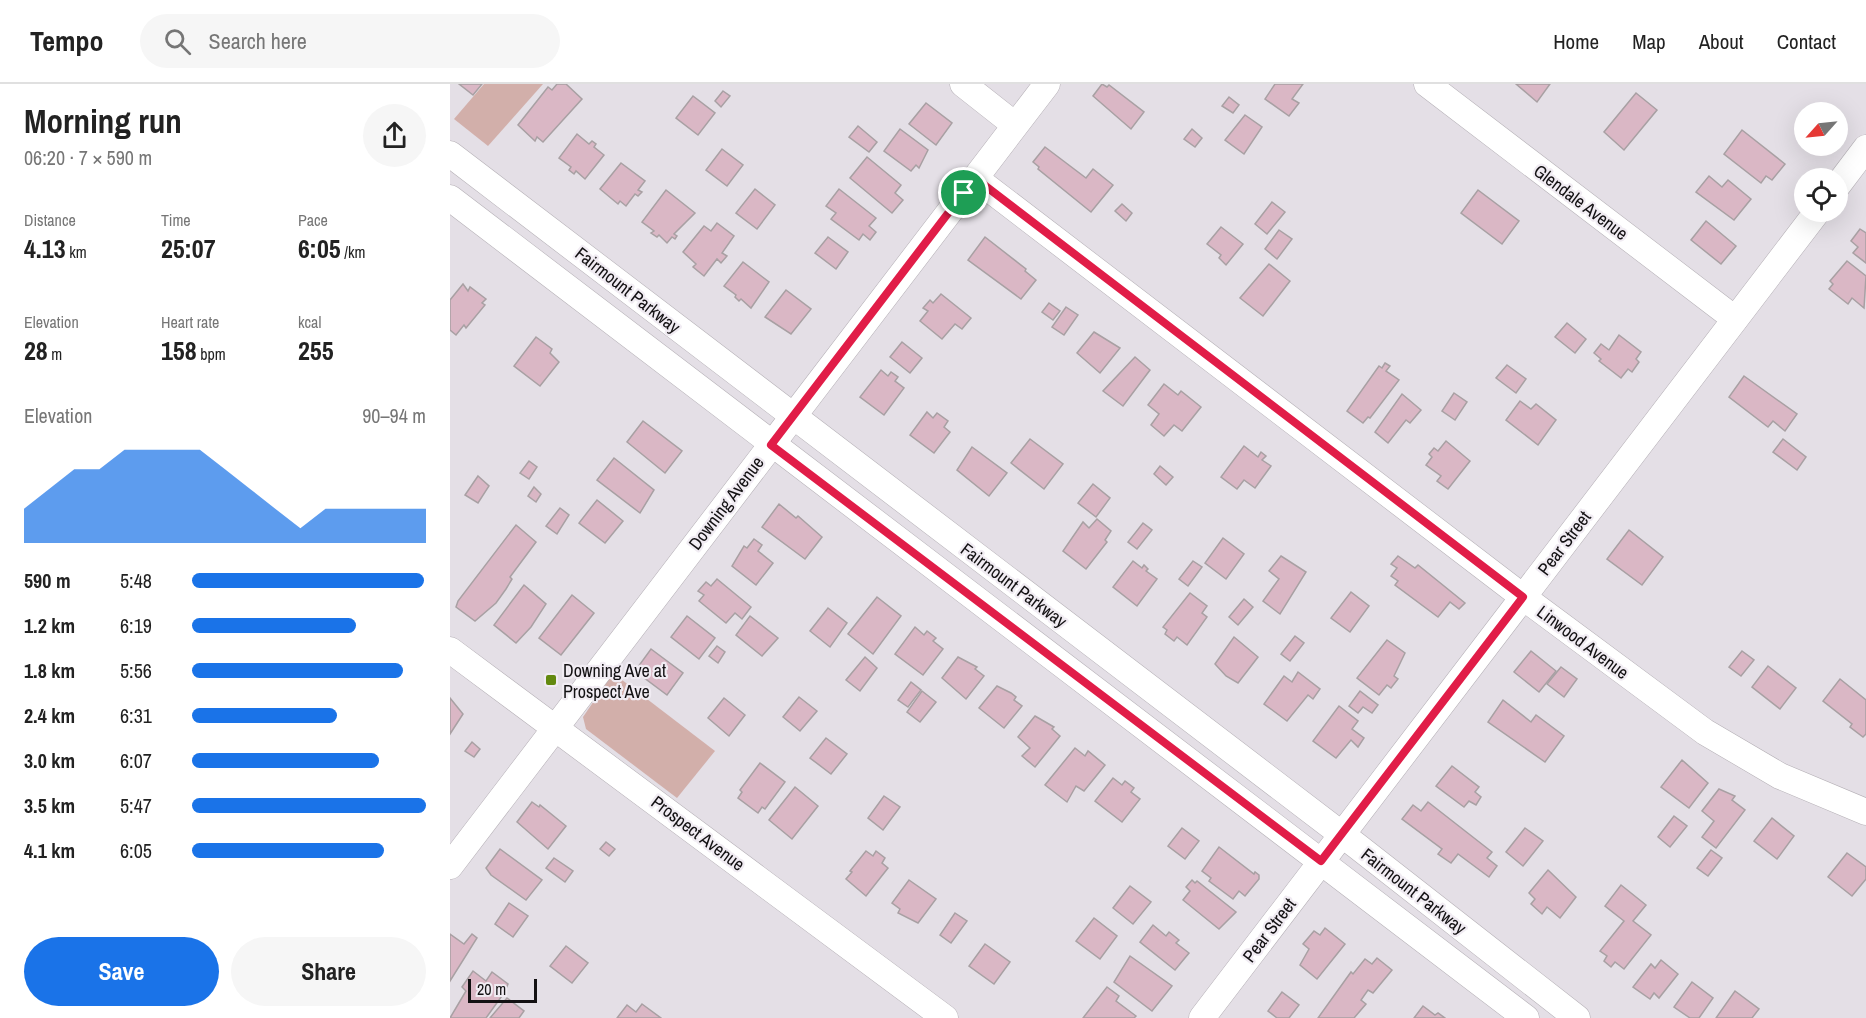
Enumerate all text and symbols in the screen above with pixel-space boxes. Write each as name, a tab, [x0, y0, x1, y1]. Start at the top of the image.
search box	[140, 14, 560, 68]
text: Tempo	[30, 22, 104, 60]
icon: search	[161, 25, 194, 58]
text: Search here	[209, 26, 307, 56]
text: Home	[1553, 27, 1599, 56]
text: Map	[1632, 27, 1666, 56]
text: About	[1699, 27, 1744, 56]
text: Contact	[1777, 27, 1836, 56]
text: Morning run	[24, 99, 182, 143]
north arrow	[1794, 102, 1848, 156]
map controls	[1794, 102, 1848, 222]
button: share	[363, 104, 426, 167]
text: 06:20 · 7 × 590 m	[24, 144, 152, 171]
street label: Glendale Avenue	[1529, 158, 1633, 246]
pin	[938, 167, 989, 218]
button: locate	[1794, 168, 1848, 222]
icon: arrive	[947, 176, 980, 209]
text: Distance	[24, 209, 76, 231]
text: Time	[161, 209, 191, 231]
text: Pace	[298, 209, 328, 231]
text: 4.13	[24, 231, 66, 266]
text: 25:07	[161, 231, 216, 266]
text: 6:05	[298, 231, 341, 266]
text: km	[66, 241, 87, 263]
text: /km	[341, 241, 365, 263]
street label: Fairmount Parkway	[570, 241, 686, 339]
text: Elevation	[24, 311, 79, 333]
text: Heart rate	[161, 311, 219, 333]
text: kcal	[298, 311, 321, 333]
text: 28	[24, 333, 48, 368]
text: 158	[161, 333, 197, 368]
text: 255	[298, 333, 334, 368]
text: m	[48, 343, 62, 365]
text: bpm	[197, 343, 226, 365]
text: Elevation	[24, 402, 92, 429]
text: 90–94 m	[362, 402, 426, 429]
street label: Downing Avenue	[683, 451, 769, 555]
street label: Pear Street	[1532, 506, 1596, 580]
street label: Fairmount Parkway	[956, 537, 1073, 634]
text: 590 m	[24, 567, 71, 594]
text: 5:48	[120, 567, 152, 594]
street label: Linwood Avenue	[1532, 599, 1634, 685]
text: 1.2 km	[24, 612, 75, 639]
text: 6:19	[120, 612, 152, 639]
text: 1.8 km	[24, 657, 75, 684]
text: 5:56	[120, 657, 152, 684]
place label: Downing Ave at Prospect Ave	[563, 658, 666, 704]
marker: Downing Ave at Prospect Ave	[544, 673, 558, 687]
text: 2.4 km	[24, 702, 75, 729]
text: 6:31	[120, 702, 152, 729]
text: 3.0 km	[24, 747, 75, 774]
text: 6:07	[120, 747, 152, 774]
street label: Prospect Avenue	[646, 790, 750, 876]
text: 3.5 km	[24, 792, 75, 819]
text: 5:47	[120, 792, 152, 819]
text: 4.1 km	[24, 837, 75, 864]
text: 6:05	[120, 837, 152, 864]
street label: Fairmount Parkway	[1356, 842, 1472, 940]
street label: Pear Street	[1237, 893, 1301, 967]
button: Save	[24, 937, 219, 1006]
button: Share	[231, 937, 426, 1006]
scale bar	[468, 976, 537, 1004]
text: 20 m	[477, 978, 506, 1000]

